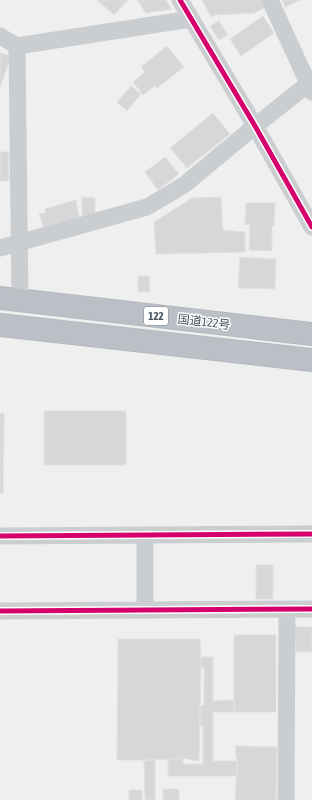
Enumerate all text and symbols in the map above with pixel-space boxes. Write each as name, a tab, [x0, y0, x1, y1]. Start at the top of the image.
road number: 122	[144, 307, 168, 325]
street label: 国道122号	[177, 312, 231, 332]

